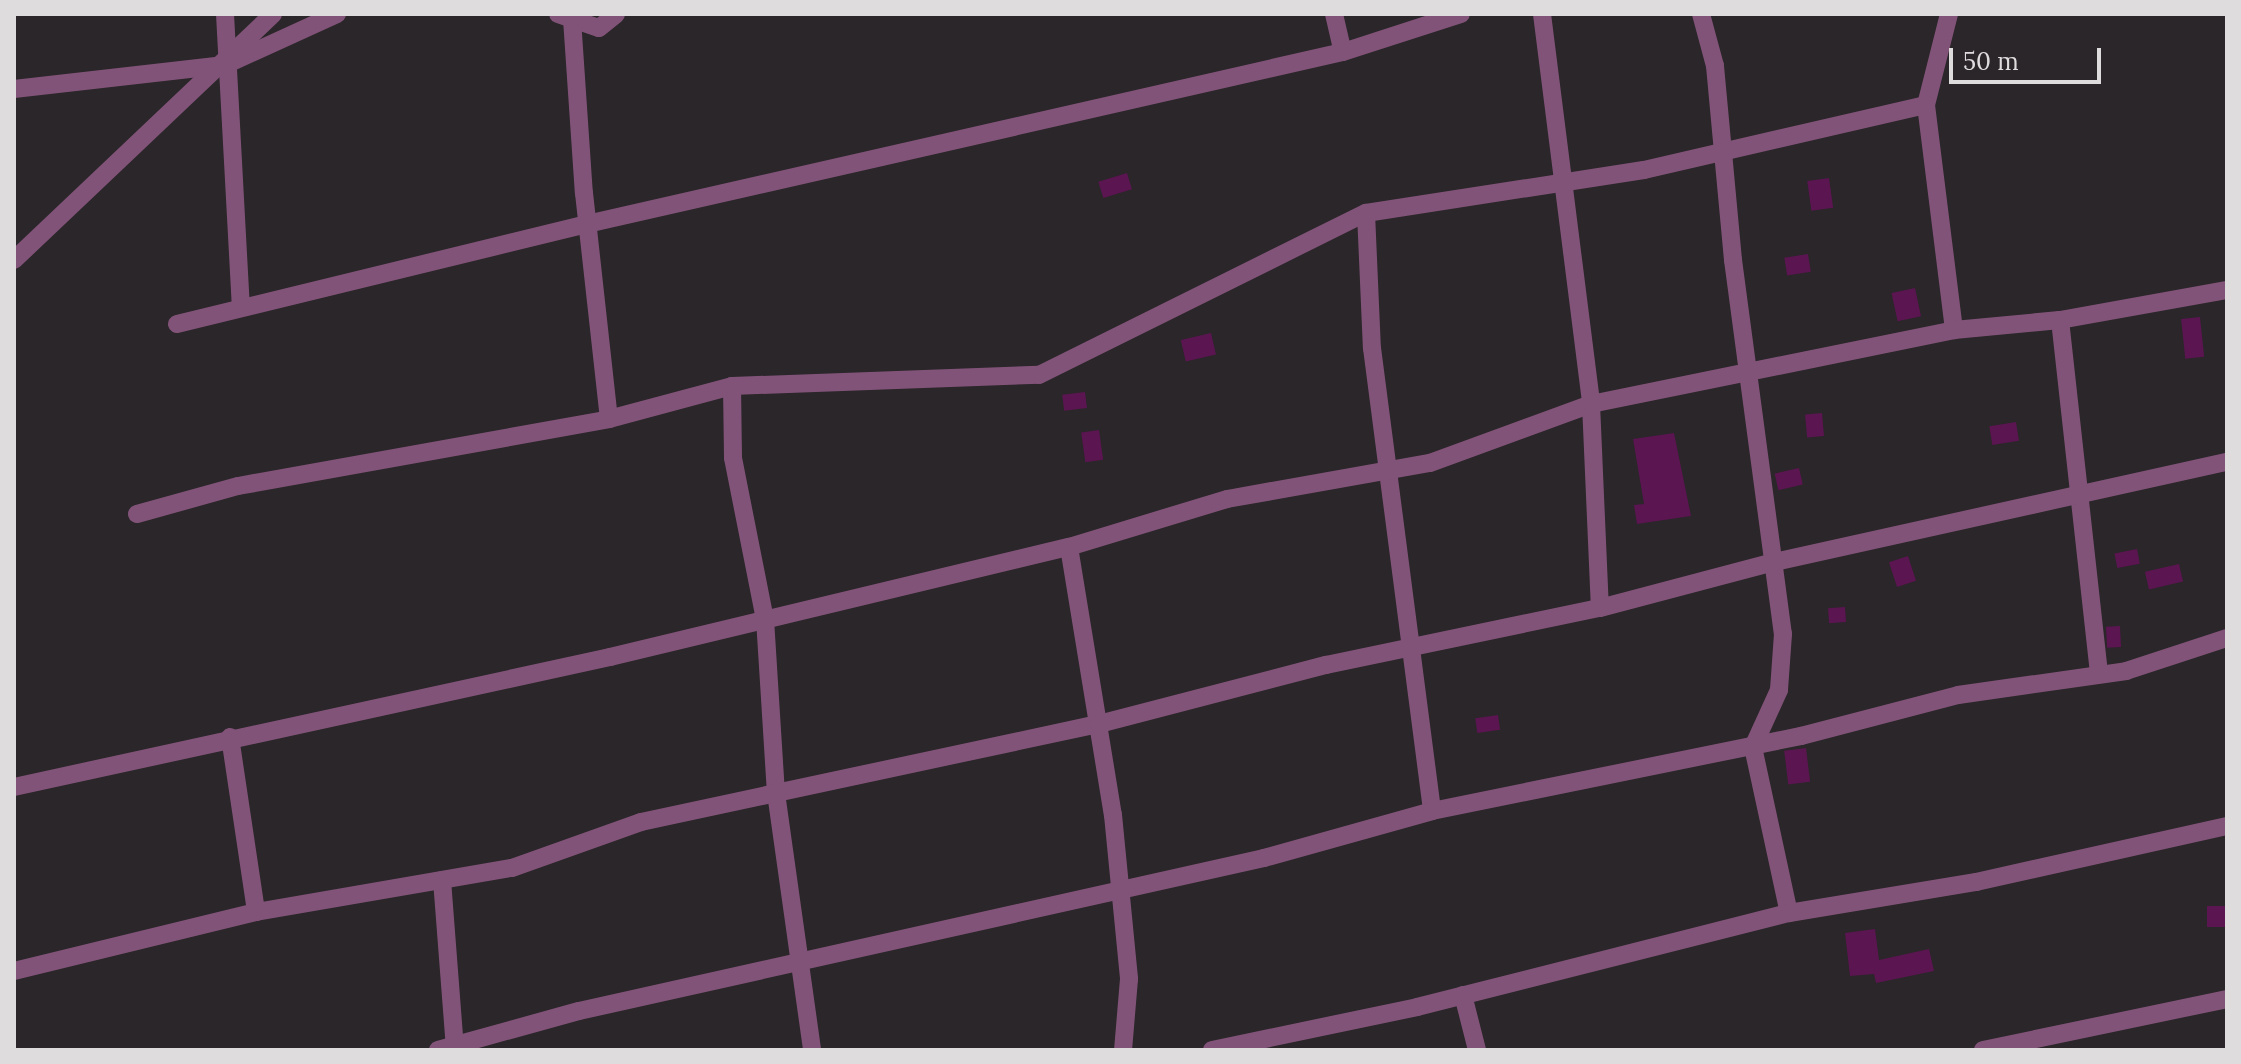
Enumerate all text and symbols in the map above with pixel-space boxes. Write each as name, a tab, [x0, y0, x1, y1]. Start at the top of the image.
scale bar	[1953, 32, 2105, 82]
text: 50 m	[1963, 46, 2019, 77]

